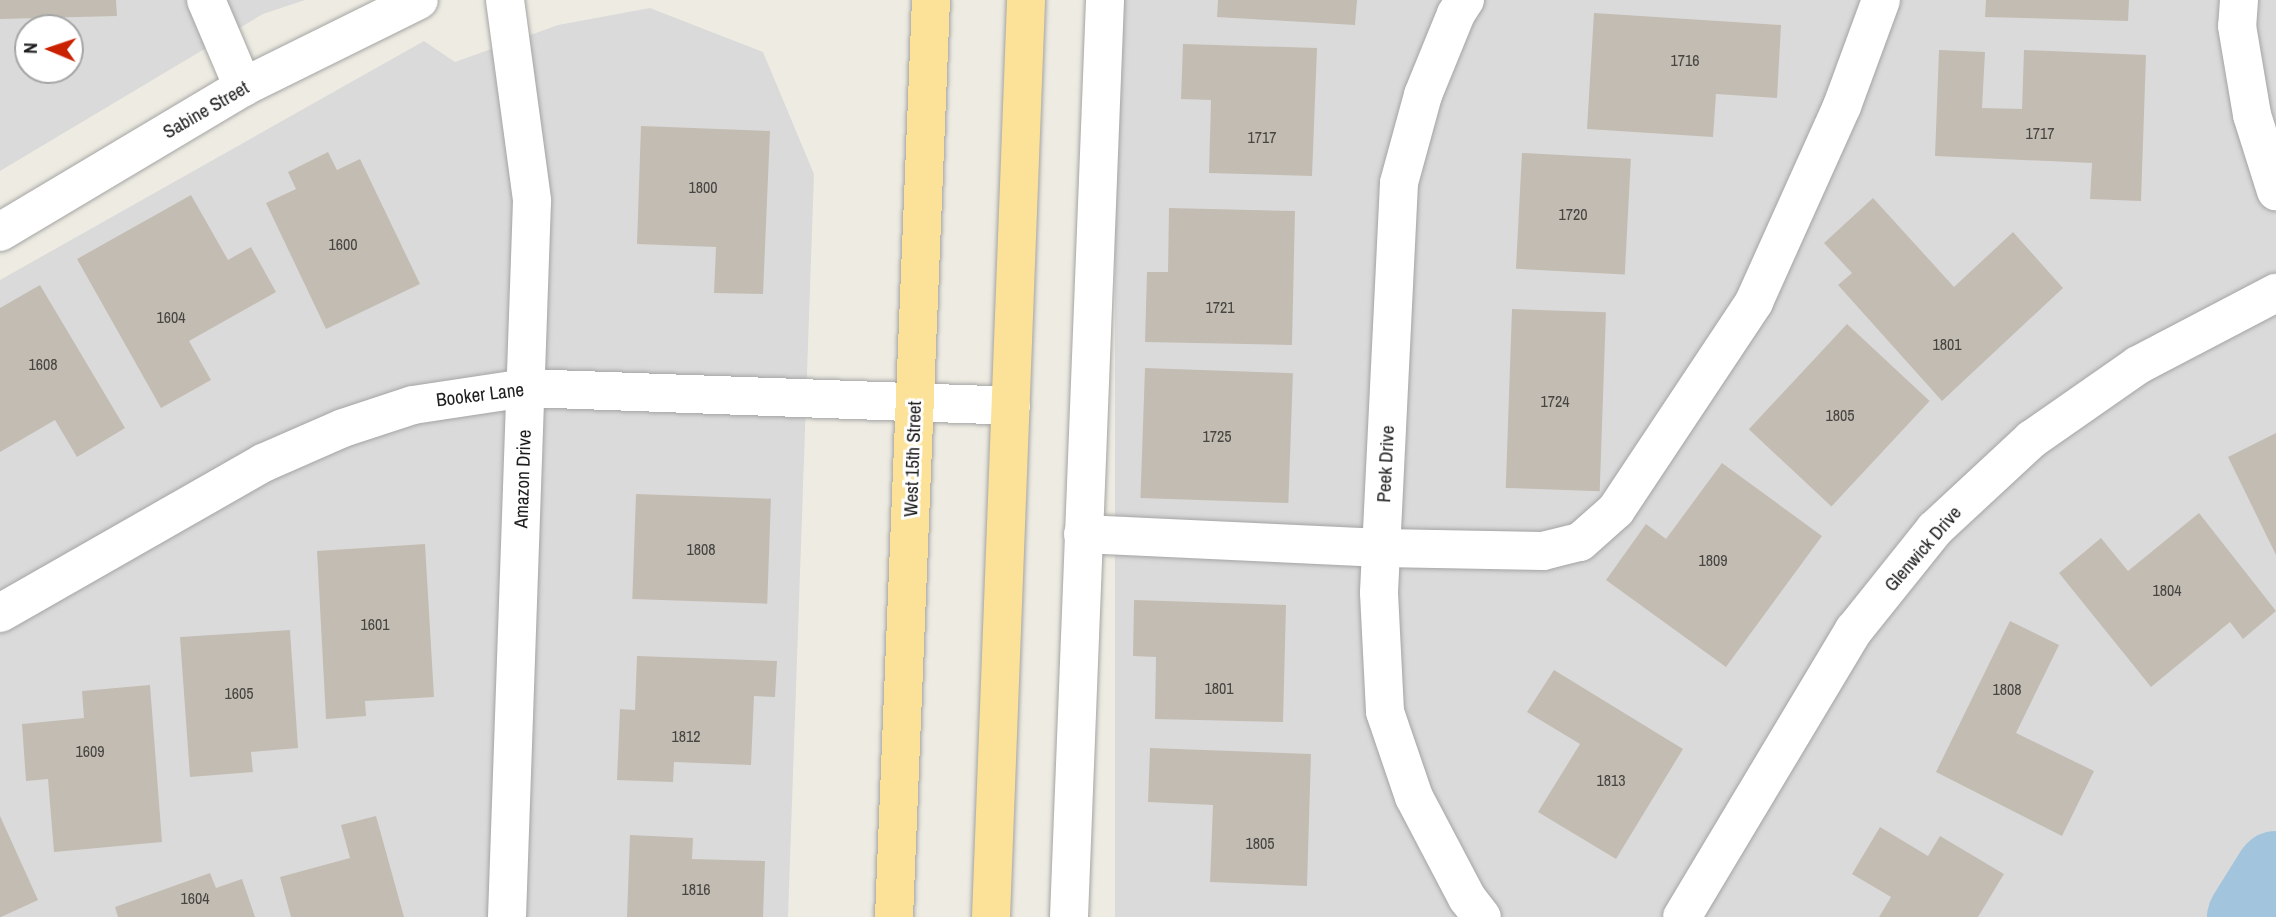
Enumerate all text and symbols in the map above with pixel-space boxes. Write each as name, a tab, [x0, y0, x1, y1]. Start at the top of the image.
north arrow	[14, 14, 84, 84]
text: N	[17, 42, 43, 54]
house number: 1716	[1670, 50, 1700, 70]
street label: Sabine Street	[159, 76, 253, 144]
house number: 1717	[2025, 123, 2055, 143]
house number: 1717	[1247, 127, 1277, 147]
house number: 1800	[688, 177, 718, 197]
house number: 1720	[1558, 204, 1588, 224]
house number: 1600	[328, 234, 358, 254]
house number: 1721	[1205, 297, 1235, 317]
house number: 1604	[156, 307, 186, 327]
house number: 1801	[1932, 334, 1962, 354]
house number: 1608	[28, 354, 58, 374]
street label: Booker Lane	[435, 378, 525, 412]
house number: 1724	[1540, 391, 1570, 411]
street label: West 15th Street	[900, 401, 926, 517]
house number: 1805	[1825, 405, 1855, 425]
street label: Peek Drive	[1373, 425, 1399, 503]
house number: 1725	[1202, 426, 1232, 446]
street label: Amazon Drive	[510, 429, 536, 529]
street label: Glenwick Drive	[1880, 502, 1966, 596]
house number: 1808	[686, 539, 716, 559]
house number: 1809	[1698, 550, 1728, 570]
house number: 1804	[2152, 580, 2182, 600]
house number: 1601	[360, 614, 390, 634]
house number: 1801	[1204, 678, 1234, 698]
house number: 1808	[1992, 679, 2022, 699]
house number: 1605	[224, 683, 254, 703]
house number: 1812	[671, 726, 701, 746]
house number: 1609	[75, 741, 105, 761]
house number: 1813	[1596, 770, 1626, 790]
house number: 1805	[1245, 833, 1275, 853]
house number: 1816	[681, 879, 711, 899]
house number: 1604	[180, 888, 210, 908]

